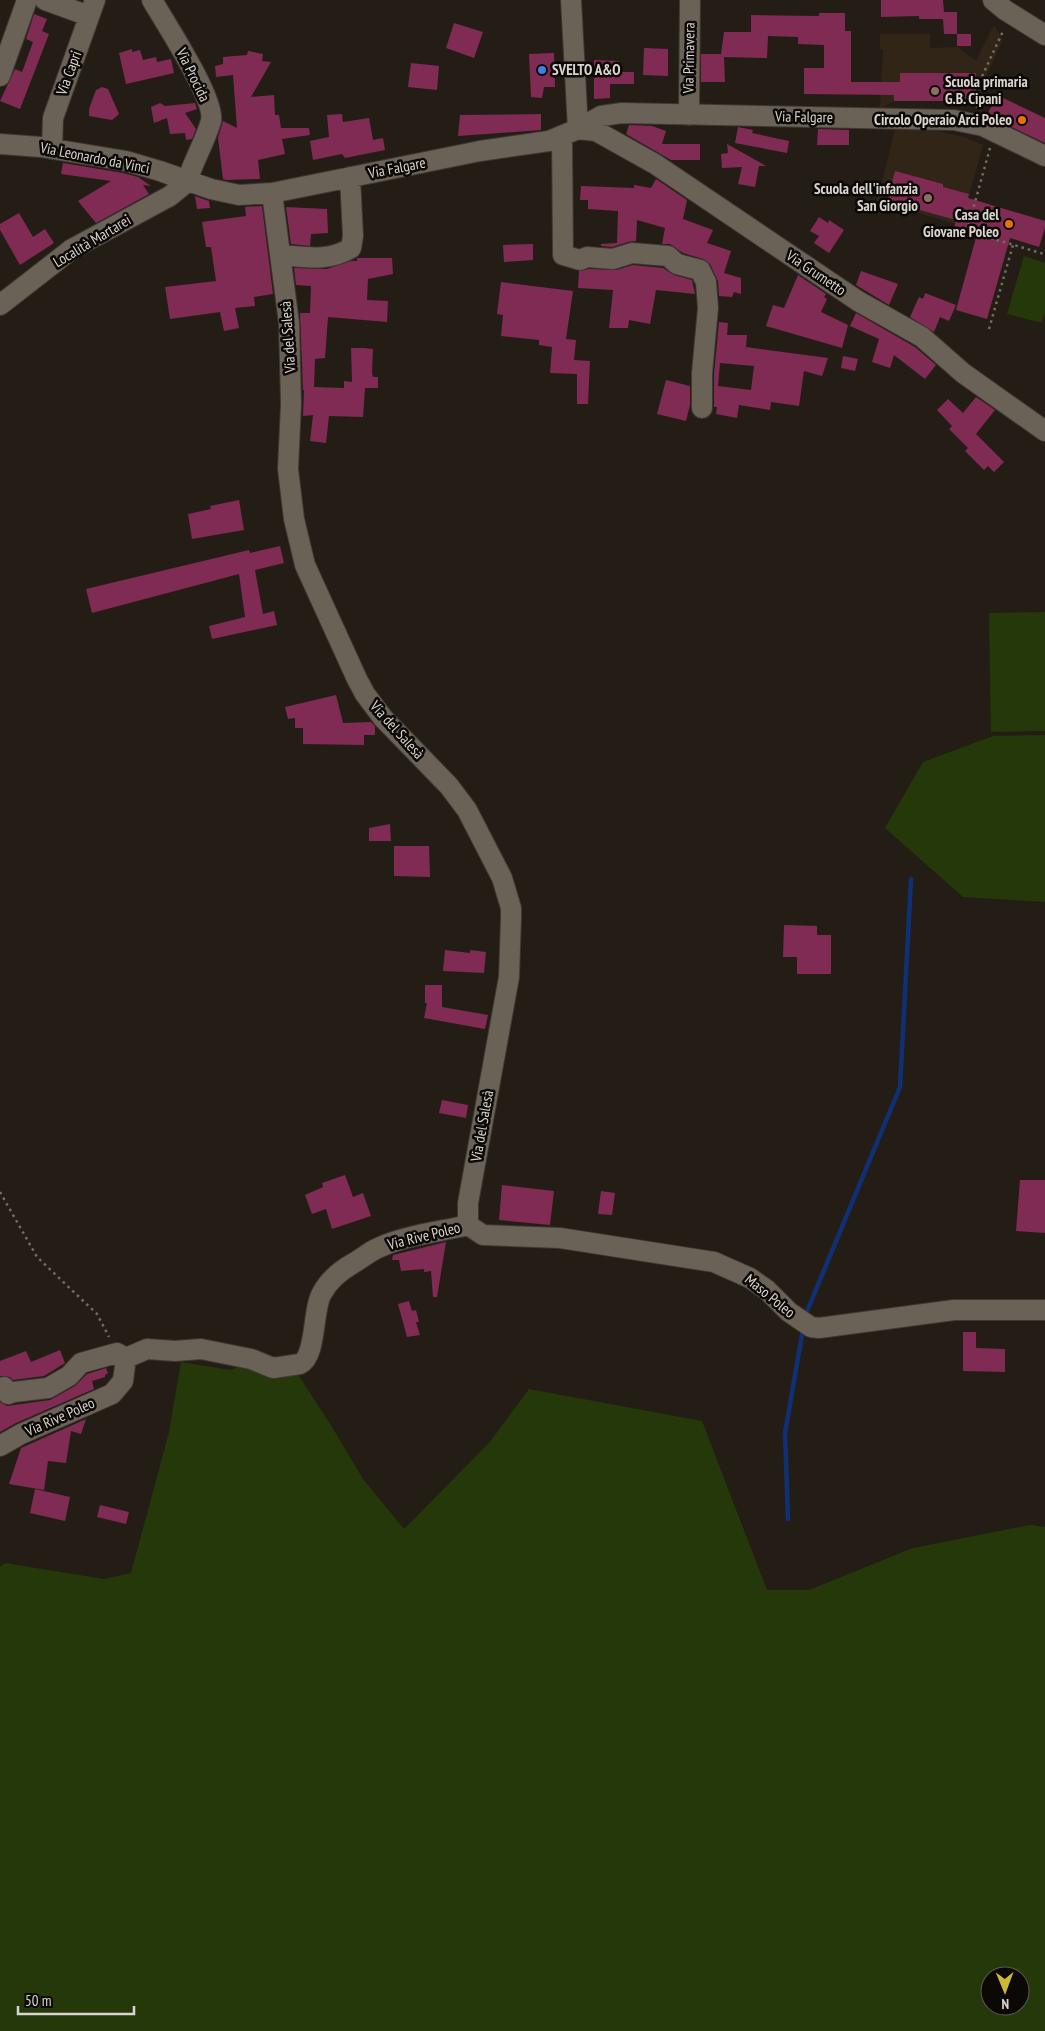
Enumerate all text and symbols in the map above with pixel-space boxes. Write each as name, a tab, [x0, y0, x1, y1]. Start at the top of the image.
street label: Via Primavera	[678, 22, 699, 95]
street label: Via Procida	[172, 44, 215, 105]
street label: Via Capri	[51, 48, 85, 99]
place label: SVELTO A&O	[552, 60, 621, 79]
marker: SVELTO A&O	[536, 64, 548, 76]
place label: Scuola primaria G.B. Cipani	[945, 72, 1028, 108]
marker: Scuola primaria G.B. Cipani	[929, 85, 941, 97]
street label: Via Falgare	[774, 106, 833, 127]
place label: Circolo Operaio Arci Poleo	[874, 110, 1012, 129]
marker: Circolo Operaio Arci Poleo	[1016, 114, 1028, 126]
street label: Via Leonardo da Vinci	[38, 137, 151, 177]
street label: Via Falgare	[366, 153, 427, 183]
place label: Scuola dell'infanzia San Giorgio	[814, 179, 918, 215]
marker: Scuola dell'infanzia San Giorgio	[922, 192, 934, 204]
place label: Casa del Giovane Poleo	[923, 205, 999, 241]
street label: Località Martarei	[49, 210, 134, 271]
marker: Casa del Giovane Poleo	[1003, 218, 1015, 230]
street label: Via Grumetto	[782, 245, 850, 299]
street label: Via del Salesà	[276, 300, 300, 375]
street label: Via del Salesà	[366, 696, 428, 763]
street label: Via del Salesà	[466, 1089, 497, 1164]
street label: Via Rive Poleo	[385, 1217, 462, 1254]
street label: Maso Poleo	[741, 1270, 799, 1322]
street label: Via Rive Poleo	[21, 1393, 97, 1441]
north arrow	[980, 1966, 1030, 2016]
scale bar	[18, 1984, 134, 2016]
text: 50 m	[25, 1991, 51, 2010]
text: N	[1001, 1995, 1009, 2013]

